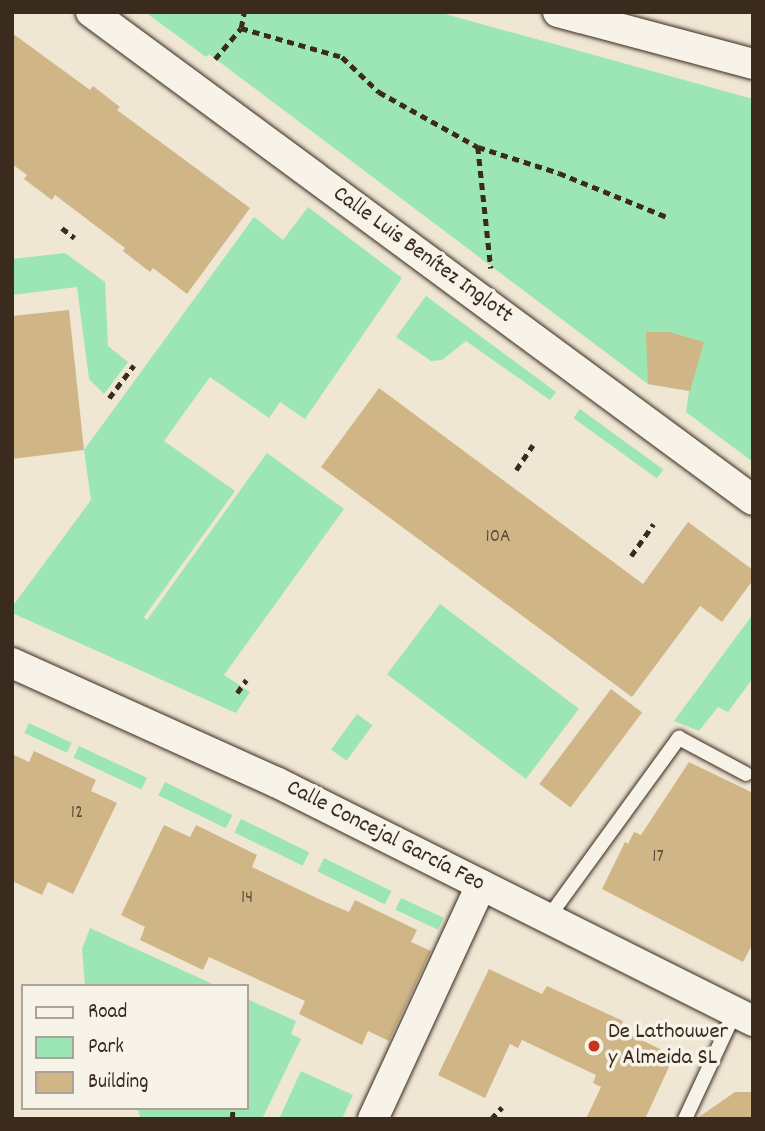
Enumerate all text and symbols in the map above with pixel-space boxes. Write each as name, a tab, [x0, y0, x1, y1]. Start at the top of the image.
street label: Calle Luis Benítez Inglott	[327, 181, 517, 331]
house number: 10A	[486, 527, 510, 549]
street label: Calle Concejal García Feo	[281, 775, 489, 899]
house number: 12	[71, 803, 83, 825]
house number: 17	[652, 847, 664, 869]
house number: 14	[241, 888, 253, 910]
legend	[21, 984, 248, 1110]
text: Road	[88, 998, 127, 1028]
place label: De Lathouwer y Almeida SL	[608, 1019, 728, 1073]
text: Park	[88, 1033, 124, 1063]
marker: De Lathouwer y Almeida SL	[586, 1038, 602, 1054]
text: Building	[88, 1068, 148, 1098]

